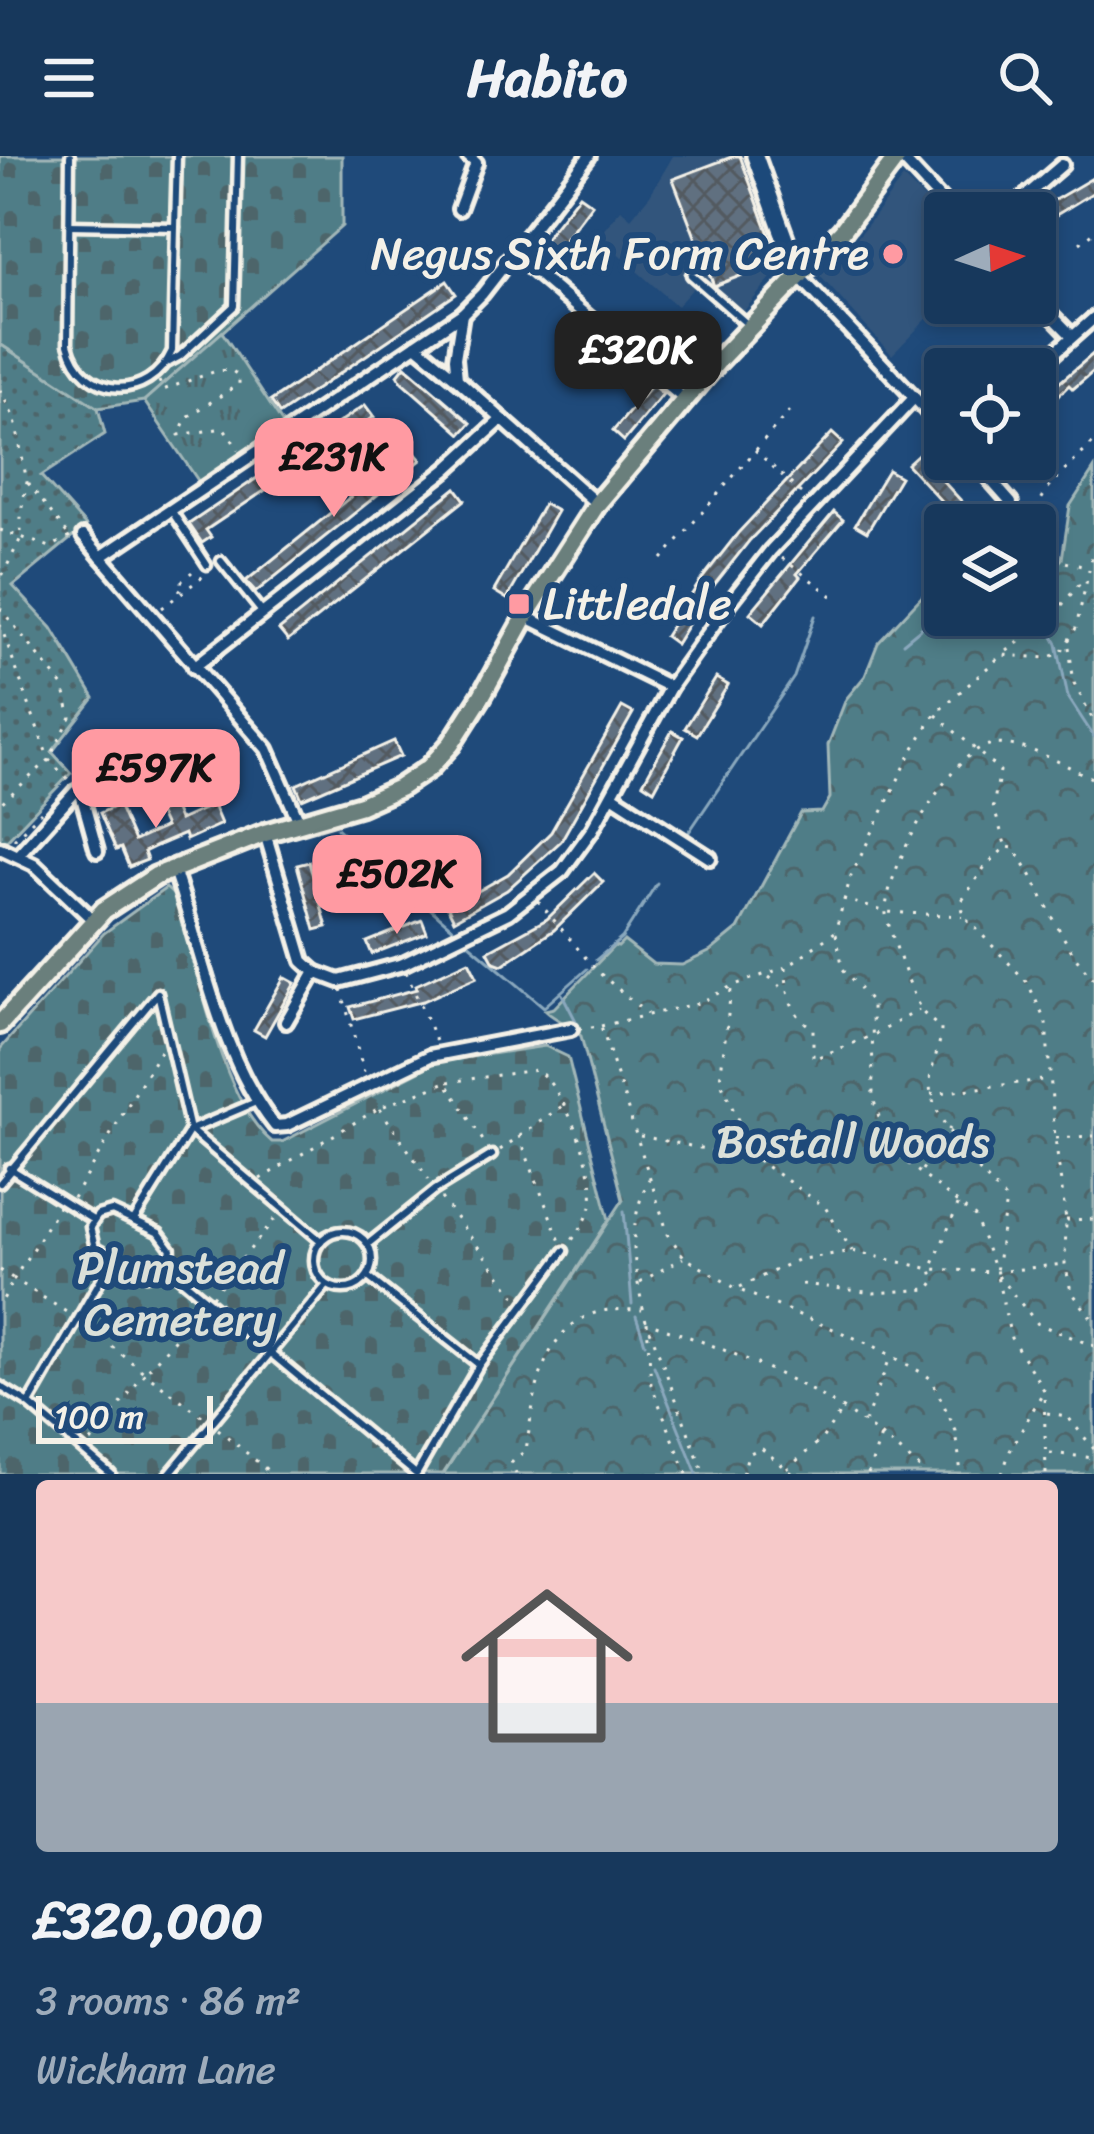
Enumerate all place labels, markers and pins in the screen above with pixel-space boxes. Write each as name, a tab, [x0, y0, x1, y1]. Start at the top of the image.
place label: Negus Sixth Form Centre	[371, 214, 869, 294]
marker: Negus Sixth Form Centre	[880, 241, 906, 267]
pin: £320K	[554, 311, 722, 413]
pin: £231K	[250, 418, 418, 520]
place label: Littledale	[543, 564, 732, 644]
marker: Littledale	[506, 591, 532, 617]
pin: £597K	[72, 729, 240, 831]
pin: £502K	[313, 835, 481, 937]

